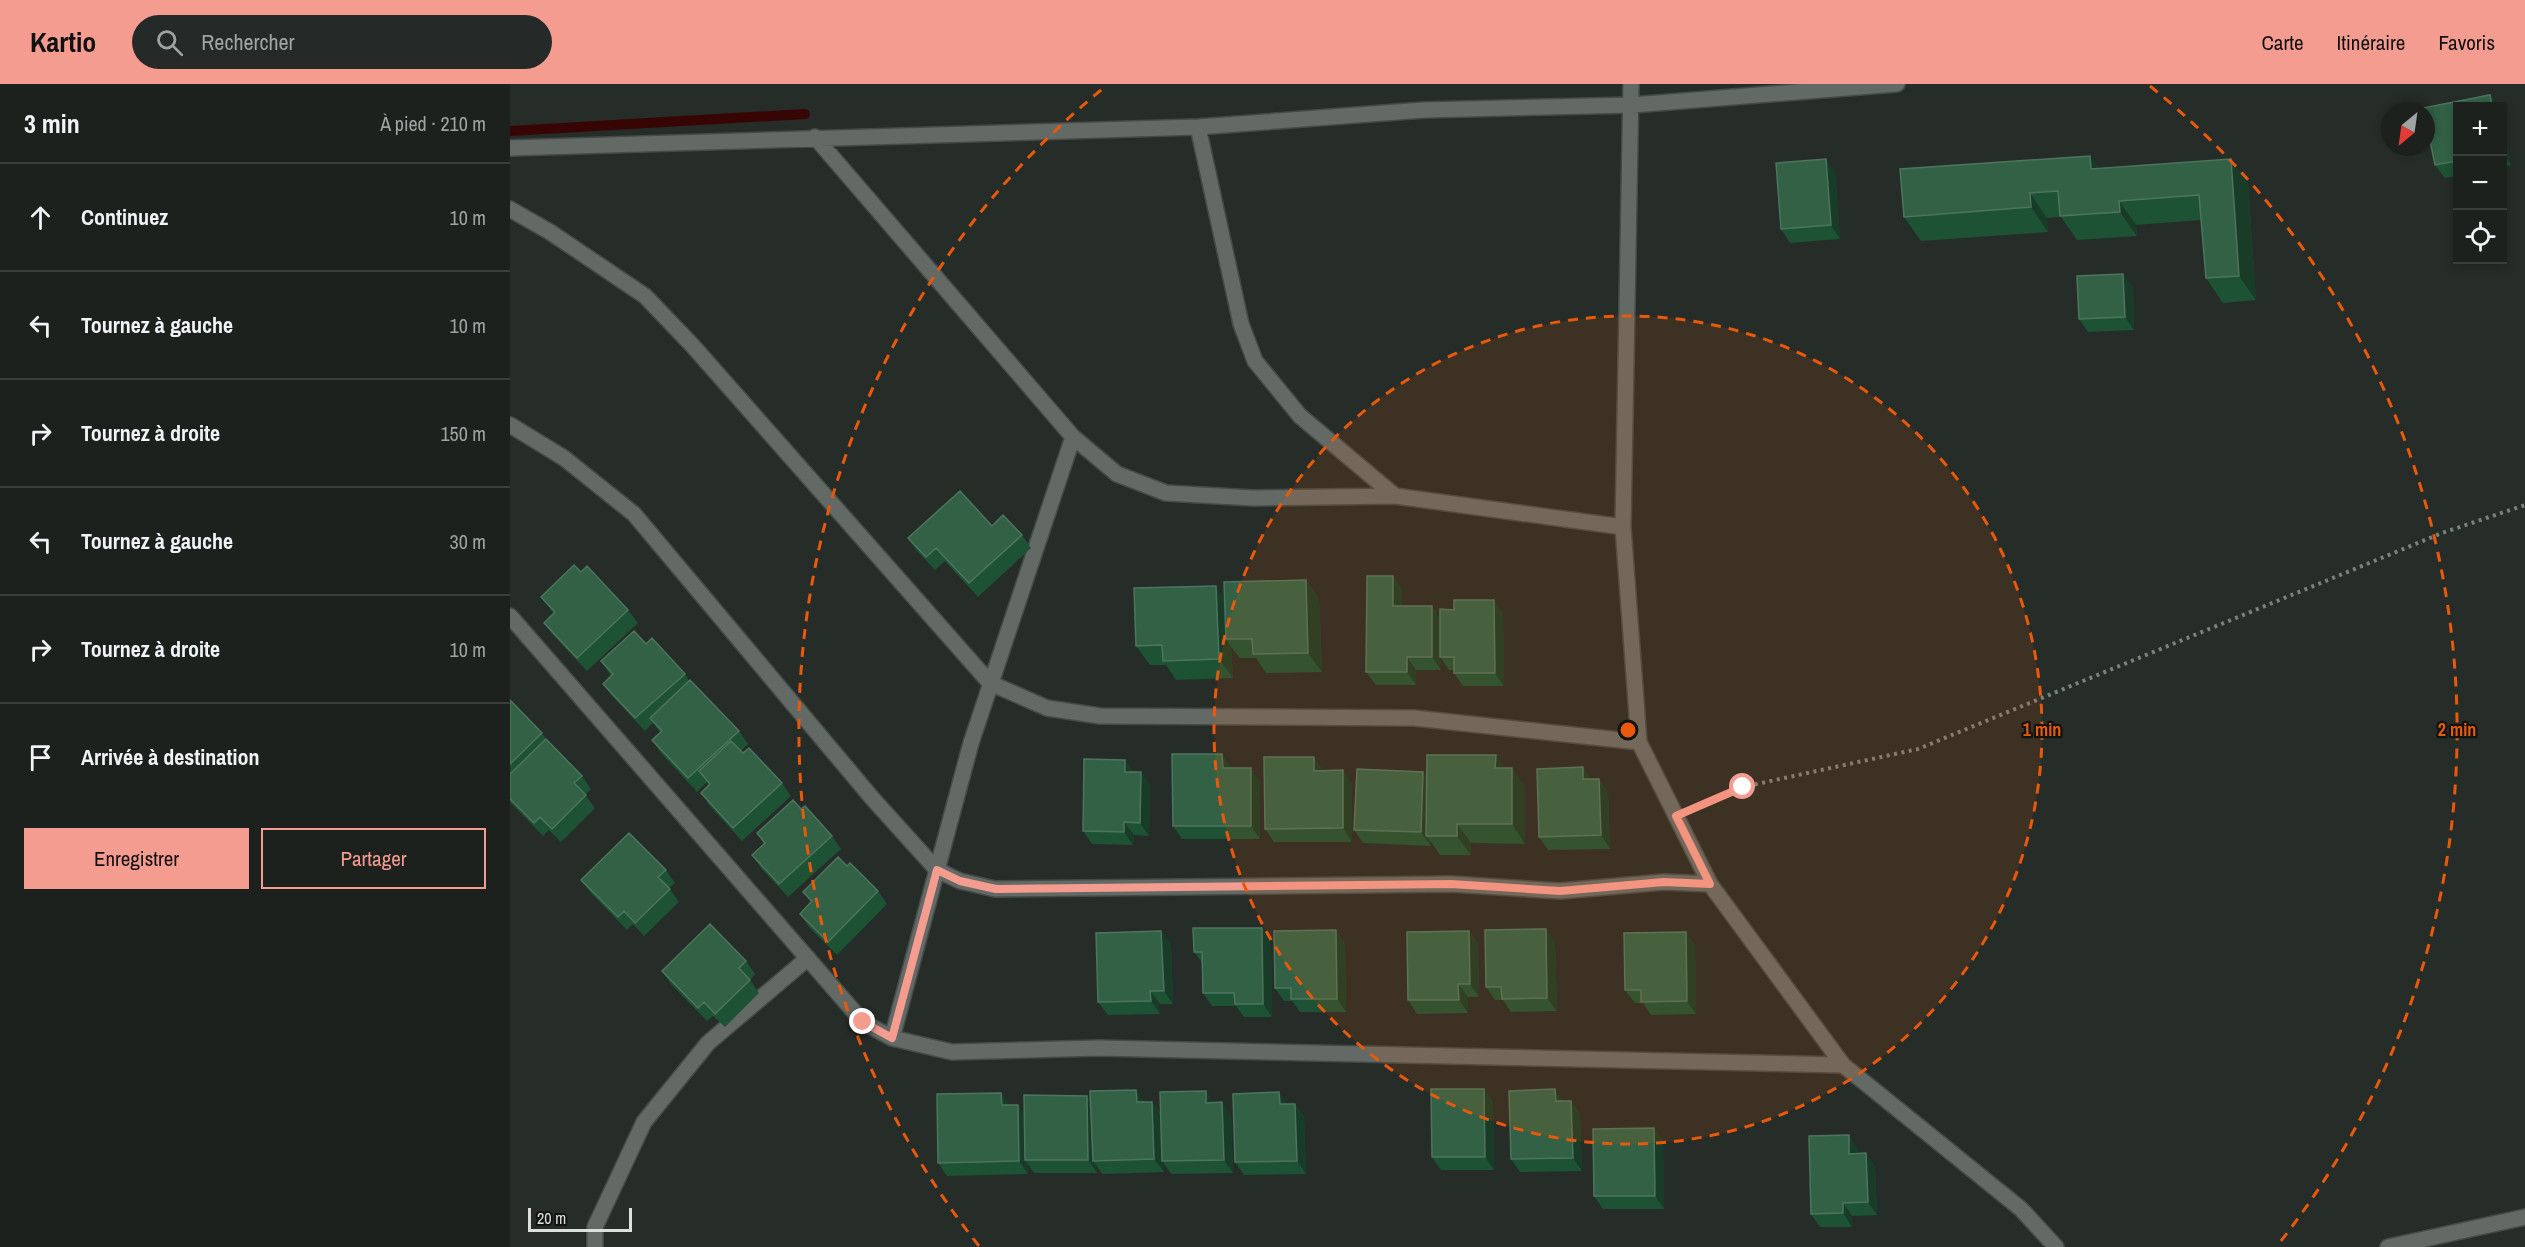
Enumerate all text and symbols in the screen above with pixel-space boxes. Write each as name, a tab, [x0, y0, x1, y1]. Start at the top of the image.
search box	[132, 15, 552, 69]
text: Kartio	[30, 23, 96, 61]
icon: search	[153, 26, 186, 59]
text: Rechercher	[201, 27, 295, 57]
text: Carte	[2261, 28, 2304, 57]
text: Itinéraire	[2337, 28, 2405, 57]
text: Favoris	[2438, 28, 2495, 57]
north arrow	[2381, 102, 2435, 156]
map controls	[2453, 102, 2507, 264]
button: +	[2453, 102, 2507, 156]
text: 3 min	[24, 106, 80, 141]
text: À pied · 210 m	[380, 110, 486, 137]
button: −	[2453, 156, 2507, 210]
icon: ahead	[24, 201, 57, 234]
text: Continuez	[81, 202, 168, 232]
text: 10 m	[450, 204, 486, 231]
button: locate	[2453, 210, 2507, 264]
icon: left	[24, 309, 57, 342]
text: Tournez à gauche	[81, 310, 233, 340]
text: 10 m	[450, 312, 486, 339]
icon: right	[24, 417, 57, 450]
text: Tournez à droite	[81, 418, 220, 448]
text: 150 m	[440, 420, 486, 447]
icon: left	[24, 525, 57, 558]
text: Tournez à gauche	[81, 526, 233, 556]
text: 30 m	[450, 528, 486, 555]
icon: right	[24, 633, 57, 666]
text: Tournez à droite	[81, 634, 220, 664]
text: 10 m	[450, 636, 486, 663]
text: 1 min	[2023, 717, 2061, 742]
text: 2 min	[2438, 717, 2476, 742]
centre of rings	[1618, 720, 1638, 740]
icon: arrive	[24, 741, 57, 774]
text: Arrivée à destination	[81, 742, 259, 772]
route start	[1729, 773, 1755, 799]
button: Enregistrer	[24, 828, 249, 889]
button: Partager	[261, 828, 486, 889]
route end	[849, 1008, 875, 1034]
scale bar	[528, 1205, 632, 1232]
text: 20 m	[537, 1207, 566, 1229]

